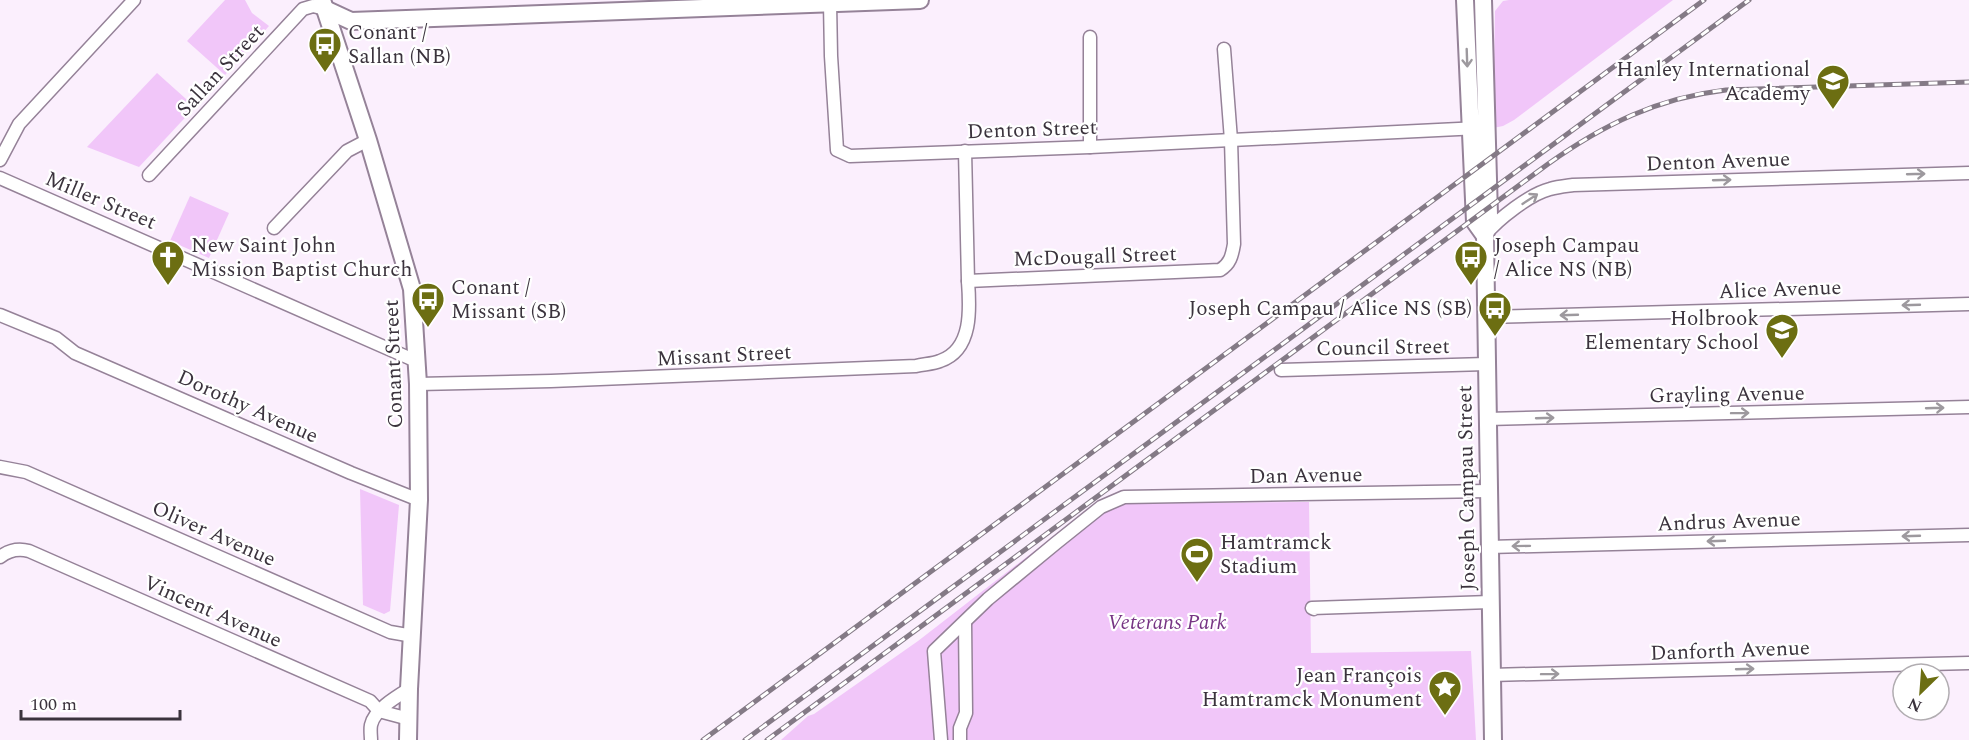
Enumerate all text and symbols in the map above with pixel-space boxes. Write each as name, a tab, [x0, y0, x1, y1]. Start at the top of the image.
street label: Sallan Street	[169, 17, 272, 124]
place label: Conant / Sallan (NB)	[348, 17, 451, 73]
bus stop icon: Conant / Sallan (NB)	[307, 26, 343, 73]
one-way arrow	[1462, 48, 1473, 68]
place label: Hanley International Academy	[1616, 54, 1811, 110]
school or university icon: Hanley International Academy	[1815, 63, 1851, 110]
street label: Denton Street	[967, 112, 1098, 148]
street label: Denton Avenue	[1645, 143, 1791, 181]
street label: Miller Street	[40, 163, 161, 239]
one-way arrow	[1906, 169, 1926, 180]
one-way arrow	[1711, 174, 1731, 186]
one-way arrow	[1521, 193, 1538, 205]
place label: New Saint John Mission Baptist Church	[191, 230, 412, 286]
place label: Joseph Campau / Alice NS (NB)	[1494, 230, 1640, 286]
street label: McDougall Street	[1013, 238, 1177, 276]
church icon: New Saint John Mission Baptist Church	[150, 239, 186, 286]
bus stop icon: Joseph Campau / Alice NS (NB)	[1453, 239, 1489, 286]
place label: Conant / Missant (SB)	[451, 272, 566, 328]
street label: Alice Avenue	[1718, 272, 1842, 308]
bus stop icon: Conant / Missant (SB)	[410, 281, 446, 328]
bus stop icon: Joseph Campau / Alice NS (SB)	[1477, 290, 1513, 337]
place label: Joseph Campau / Alice NS (SB)	[1188, 293, 1472, 325]
street label: Conant Street	[376, 299, 412, 429]
one-way arrow	[1901, 300, 1921, 311]
place label: Holbrook Elementary School	[1584, 303, 1759, 359]
one-way arrow	[1559, 309, 1579, 320]
school or university icon: Holbrook Elementary School	[1764, 312, 1800, 359]
street label: Council Street	[1316, 331, 1450, 365]
street label: Missant Street	[656, 336, 792, 376]
street label: Dorothy Avenue	[172, 362, 323, 452]
street label: Grayling Avenue	[1649, 378, 1805, 412]
street label: Joseph Campau Street	[1449, 385, 1485, 591]
one-way arrow	[1925, 402, 1945, 413]
one-way arrow	[1730, 407, 1750, 419]
one-way arrow	[1535, 412, 1555, 423]
street label: Dan Avenue	[1249, 459, 1363, 493]
street label: Oliver Avenue	[146, 492, 281, 576]
street label: Andrus Avenue	[1657, 504, 1801, 540]
place label: Hamtramck Stadium	[1220, 527, 1332, 583]
one-way arrow	[1901, 530, 1921, 542]
sports icon: Hamtramck Stadium	[1179, 536, 1215, 583]
one-way arrow	[1706, 536, 1726, 547]
one-way arrow	[1511, 541, 1531, 552]
street label: Vincent Avenue	[138, 567, 287, 657]
park label: Veterans Park	[1107, 607, 1227, 639]
street label: Danforth Avenue	[1650, 632, 1810, 670]
place label: Jean François Hamtramck Monument	[1202, 660, 1422, 716]
north arrow	[1891, 662, 1951, 722]
one-way arrow	[1734, 663, 1754, 675]
one-way arrow	[1539, 668, 1559, 680]
place icon: Jean François Hamtramck Monument	[1427, 669, 1463, 716]
scale bar	[21, 683, 180, 721]
text: 100 m	[30, 691, 77, 718]
text: N	[1904, 691, 1926, 718]

